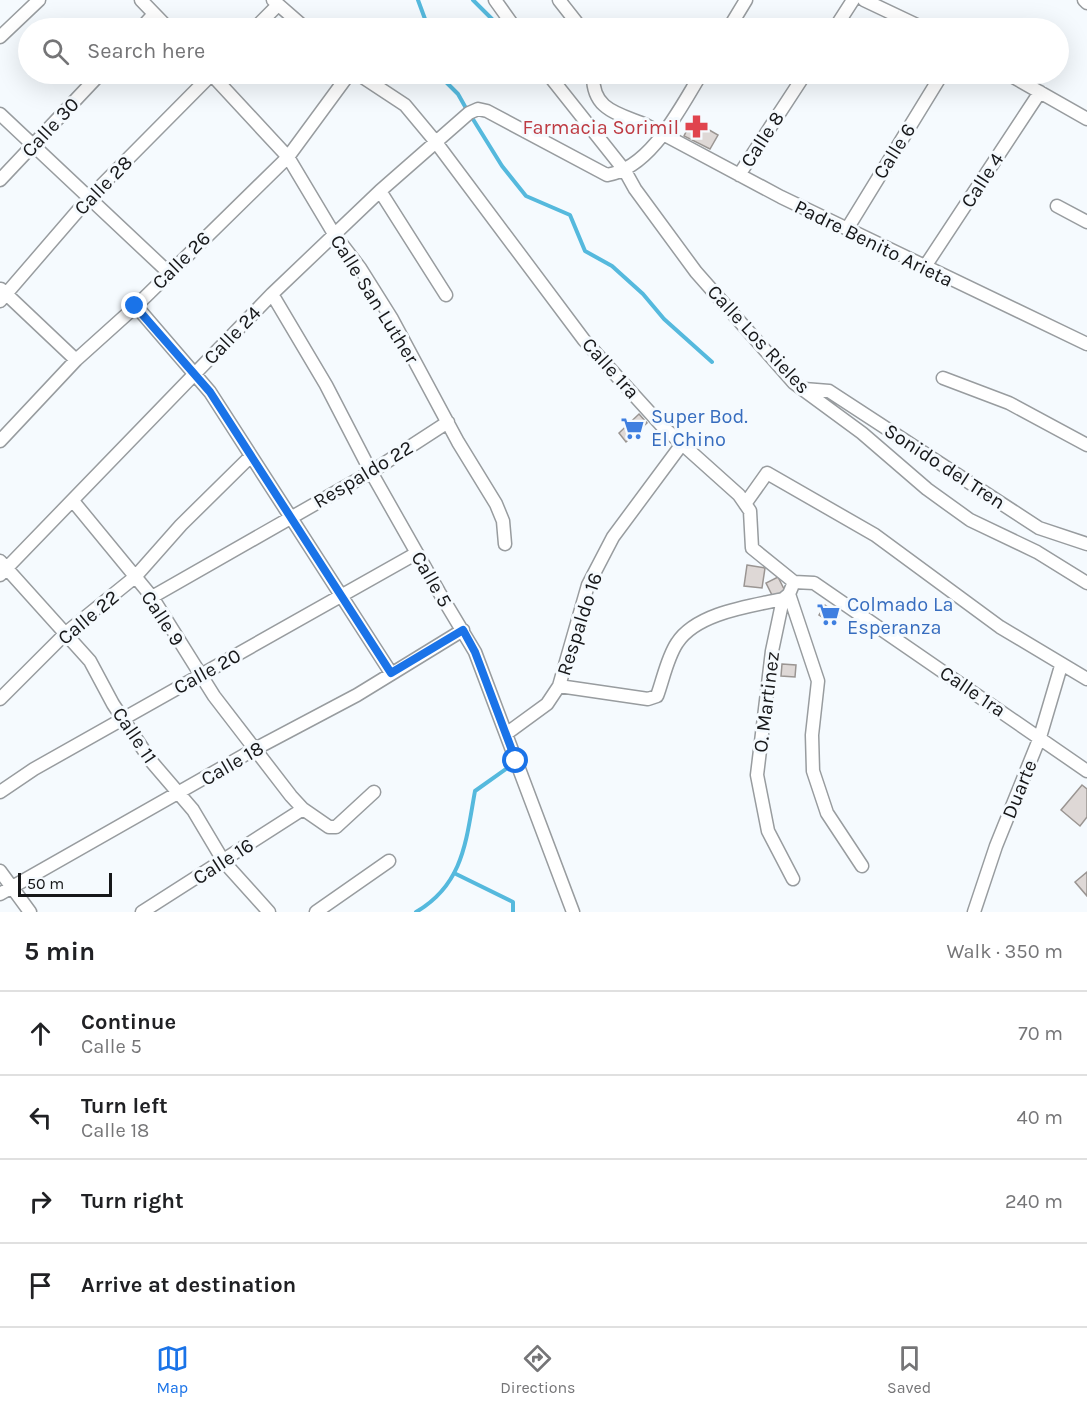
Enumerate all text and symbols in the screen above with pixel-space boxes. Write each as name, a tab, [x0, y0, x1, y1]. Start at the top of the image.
search box	[18, 18, 1069, 84]
icon: search	[39, 35, 72, 68]
text: Search here	[87, 38, 205, 64]
street label: Calle 30	[17, 93, 84, 162]
street label: Calle 8	[736, 107, 789, 171]
pharmacy icon: Farmacia Sorimil	[684, 114, 710, 140]
place label: Farmacia Sorimil	[523, 116, 679, 139]
street label: Calle 6	[869, 119, 920, 183]
street label: Calle 4	[956, 149, 1009, 212]
street label: Calle 28	[70, 151, 137, 220]
street label: Padre Benito Arieta	[791, 195, 957, 292]
street label: Calle 26	[148, 227, 215, 294]
street label: Calle San Luther	[326, 230, 424, 369]
street label: Calle Los Rieles	[703, 280, 815, 398]
route end	[121, 292, 147, 318]
street label: Calle 24	[199, 301, 266, 369]
street label: Calle 1ra	[577, 333, 644, 404]
place label: Super Bod. El Chino	[651, 405, 748, 451]
supermarket icon: Super Bod. El Chino	[620, 415, 646, 441]
street label: Sonido del Tren	[880, 419, 1009, 514]
street label: Respaldo 22	[309, 436, 417, 513]
street label: Calle 5	[406, 547, 457, 611]
street label: Respaldo 16	[552, 570, 607, 679]
street label: Calle 22	[53, 585, 124, 650]
street label: Calle 9	[136, 586, 189, 650]
place label: Colmado La Esperanza	[847, 593, 953, 639]
supermarket icon: Colmado La Esperanza	[816, 602, 842, 628]
street label: Calle 20	[170, 644, 245, 699]
street label: O. Martinez	[749, 650, 784, 754]
street label: Calle 1ra	[935, 661, 1010, 722]
street label: Calle 11	[108, 703, 162, 768]
street label: Calle 18	[197, 736, 268, 790]
route start	[502, 747, 528, 773]
street label: Duarte	[997, 756, 1042, 822]
street label: Calle 16	[189, 833, 258, 889]
scale bar	[18, 870, 112, 898]
text: 50 m	[27, 874, 64, 893]
text: 5 min	[24, 936, 95, 967]
text: Walk · 350 m	[946, 940, 1063, 963]
text: Continue	[81, 1009, 176, 1035]
icon: ahead	[24, 1017, 57, 1050]
text: 70 m	[1018, 1022, 1063, 1045]
text: Calle 5	[81, 1035, 142, 1058]
text: Turn left	[81, 1093, 168, 1119]
icon: left	[24, 1101, 57, 1134]
text: 40 m	[1017, 1106, 1063, 1129]
text: Calle 18	[81, 1119, 149, 1142]
icon: right	[24, 1185, 57, 1218]
text: Turn right	[81, 1188, 184, 1214]
text: 240 m	[1005, 1190, 1063, 1213]
icon: arrive	[24, 1269, 57, 1302]
text: Arrive at destination	[81, 1272, 296, 1298]
tab: Map	[156, 1342, 189, 1397]
tab: Directions	[500, 1342, 575, 1397]
tab: Saved	[887, 1342, 931, 1397]

